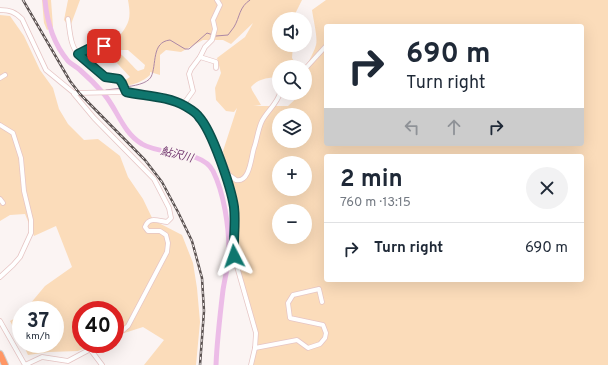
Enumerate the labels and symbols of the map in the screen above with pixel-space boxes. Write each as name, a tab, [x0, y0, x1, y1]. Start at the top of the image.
pin	[87, 29, 121, 63]
water label: 鮎沢川	[159, 144, 195, 166]
position arrow	[213, 235, 255, 277]
speed limit sign: 40	[72, 301, 124, 353]

